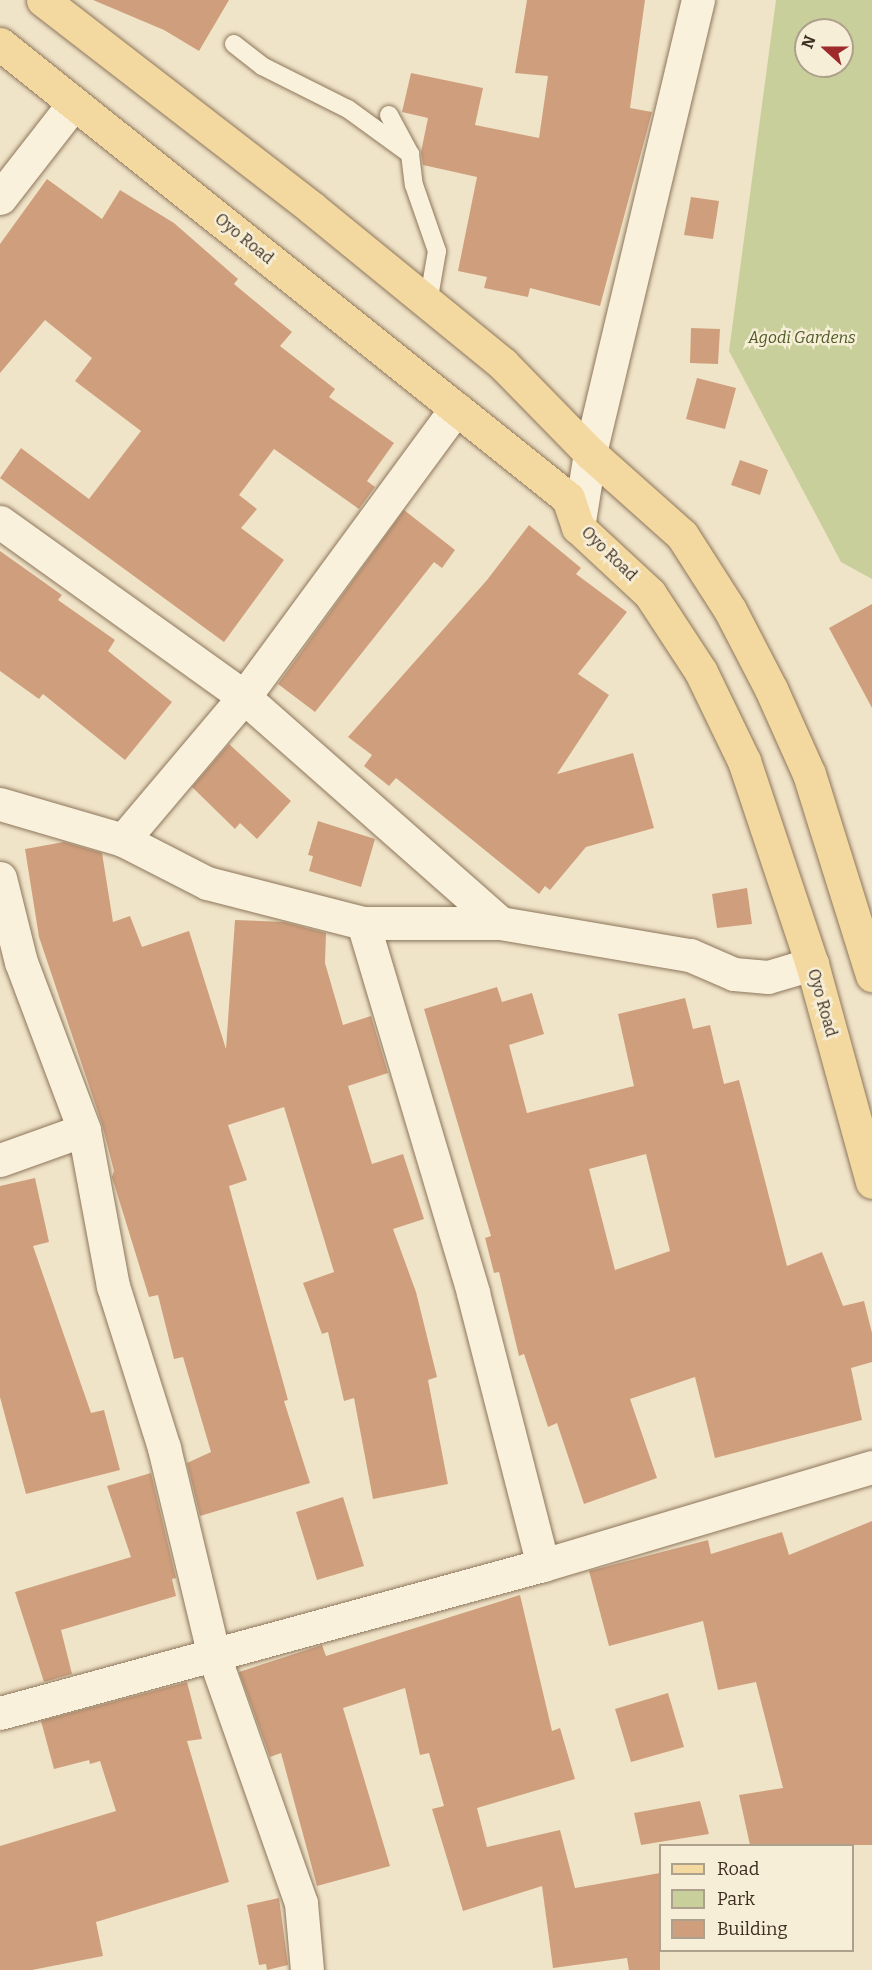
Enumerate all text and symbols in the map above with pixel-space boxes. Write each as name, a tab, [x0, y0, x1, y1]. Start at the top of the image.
north arrow	[794, 18, 854, 78]
text: N	[798, 33, 820, 51]
street label: Oyo Road	[211, 210, 277, 268]
park label: Agodi Gardens	[748, 328, 856, 348]
street label: Oyo Road	[577, 523, 641, 585]
street label: Oyo Road	[803, 967, 841, 1039]
legend	[659, 1844, 854, 1952]
text: Road	[717, 1858, 759, 1880]
text: Park	[717, 1888, 755, 1910]
text: Building	[717, 1918, 788, 1940]

